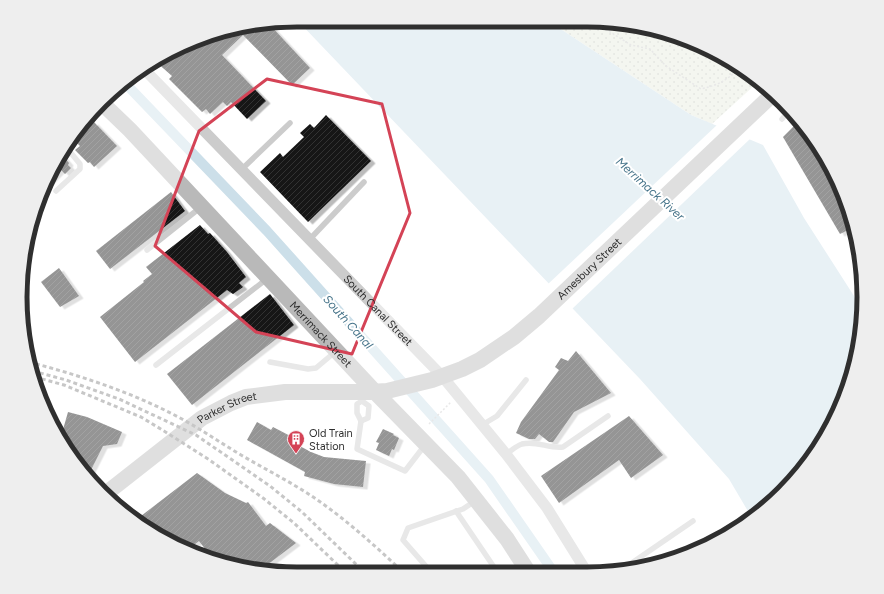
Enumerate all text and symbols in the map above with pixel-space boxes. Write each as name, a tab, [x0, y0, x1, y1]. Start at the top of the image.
water label: Merrimack River	[613, 155, 688, 224]
street label: Amesbury Street	[555, 235, 624, 302]
street label: South Canal Street	[341, 272, 415, 348]
water label: South Canal	[320, 292, 376, 352]
street label: Merrimack Street	[287, 299, 354, 370]
street label: Parker Street	[195, 390, 257, 426]
place label: Old Train Station	[309, 427, 353, 453]
building icon: Old Train Station	[286, 429, 306, 454]

